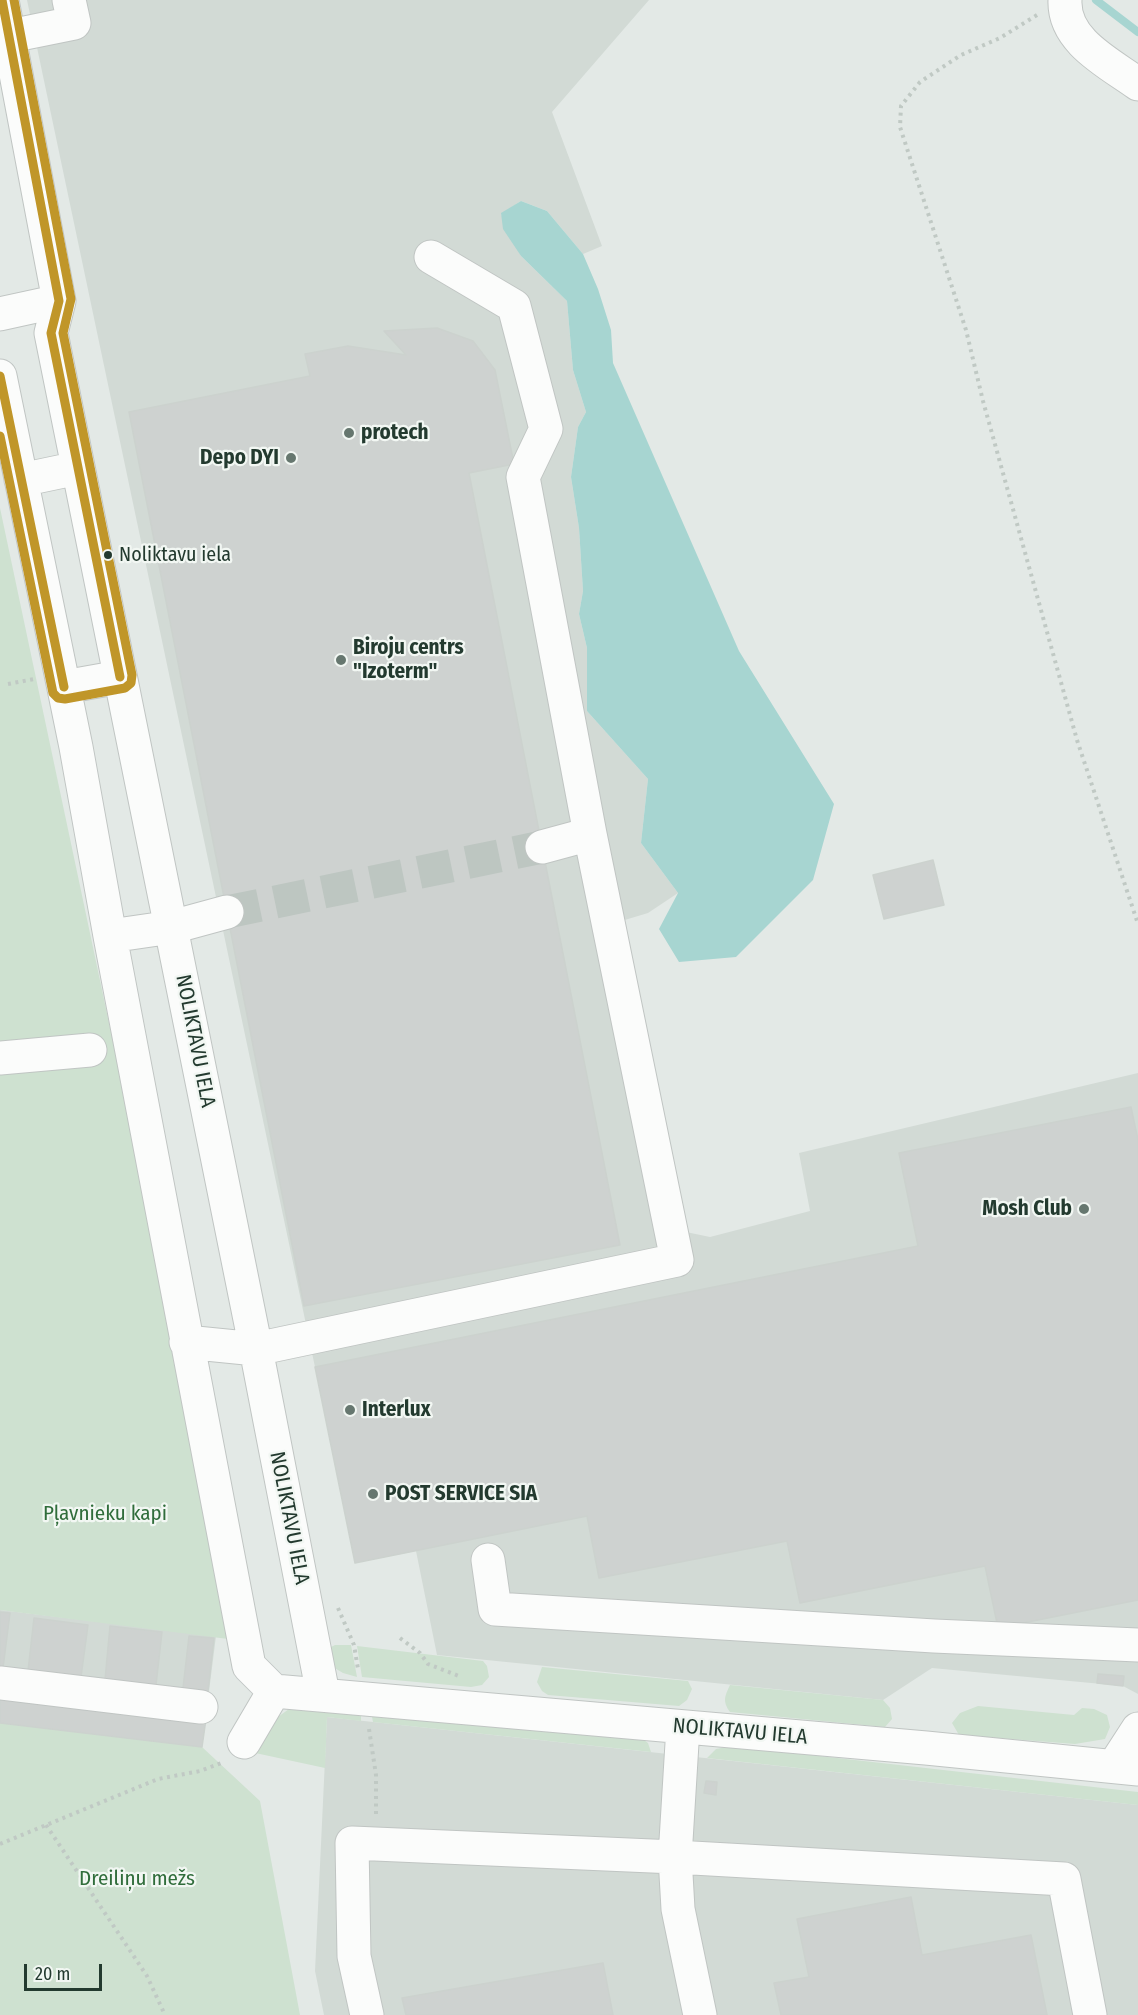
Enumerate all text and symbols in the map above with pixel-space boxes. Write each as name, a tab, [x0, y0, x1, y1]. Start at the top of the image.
place label: protech	[361, 420, 429, 446]
marker: protech	[342, 426, 356, 440]
place label: Depo DYI	[200, 445, 279, 471]
marker: Depo DYI	[284, 451, 298, 465]
place label: Noliktavu iela	[119, 543, 231, 567]
marker: Noliktavu iela	[102, 549, 114, 561]
place label: Biroju centrs "Izoterm"	[353, 635, 464, 685]
marker: Biroju centrs "Izoterm"	[334, 653, 348, 667]
street label: NOLIKTAVU IELA	[170, 972, 220, 1110]
place label: Mosh Club	[982, 1196, 1072, 1222]
marker: Mosh Club	[1077, 1202, 1091, 1216]
place label: Interlux	[362, 1397, 430, 1423]
marker: Interlux	[343, 1403, 357, 1417]
street label: NOLIKTAVU IELA	[264, 1449, 314, 1587]
place label: POST SERVICE SIA	[385, 1481, 537, 1507]
marker: POST SERVICE SIA	[366, 1487, 380, 1501]
park label: Pļavnieku kapi	[43, 1501, 167, 1527]
street label: NOLIKTAVU IELA	[672, 1714, 808, 1750]
park label: Dreiliņu mežs	[79, 1866, 195, 1892]
scale bar	[27, 1952, 105, 1990]
text: 20 m	[35, 1963, 70, 1985]

